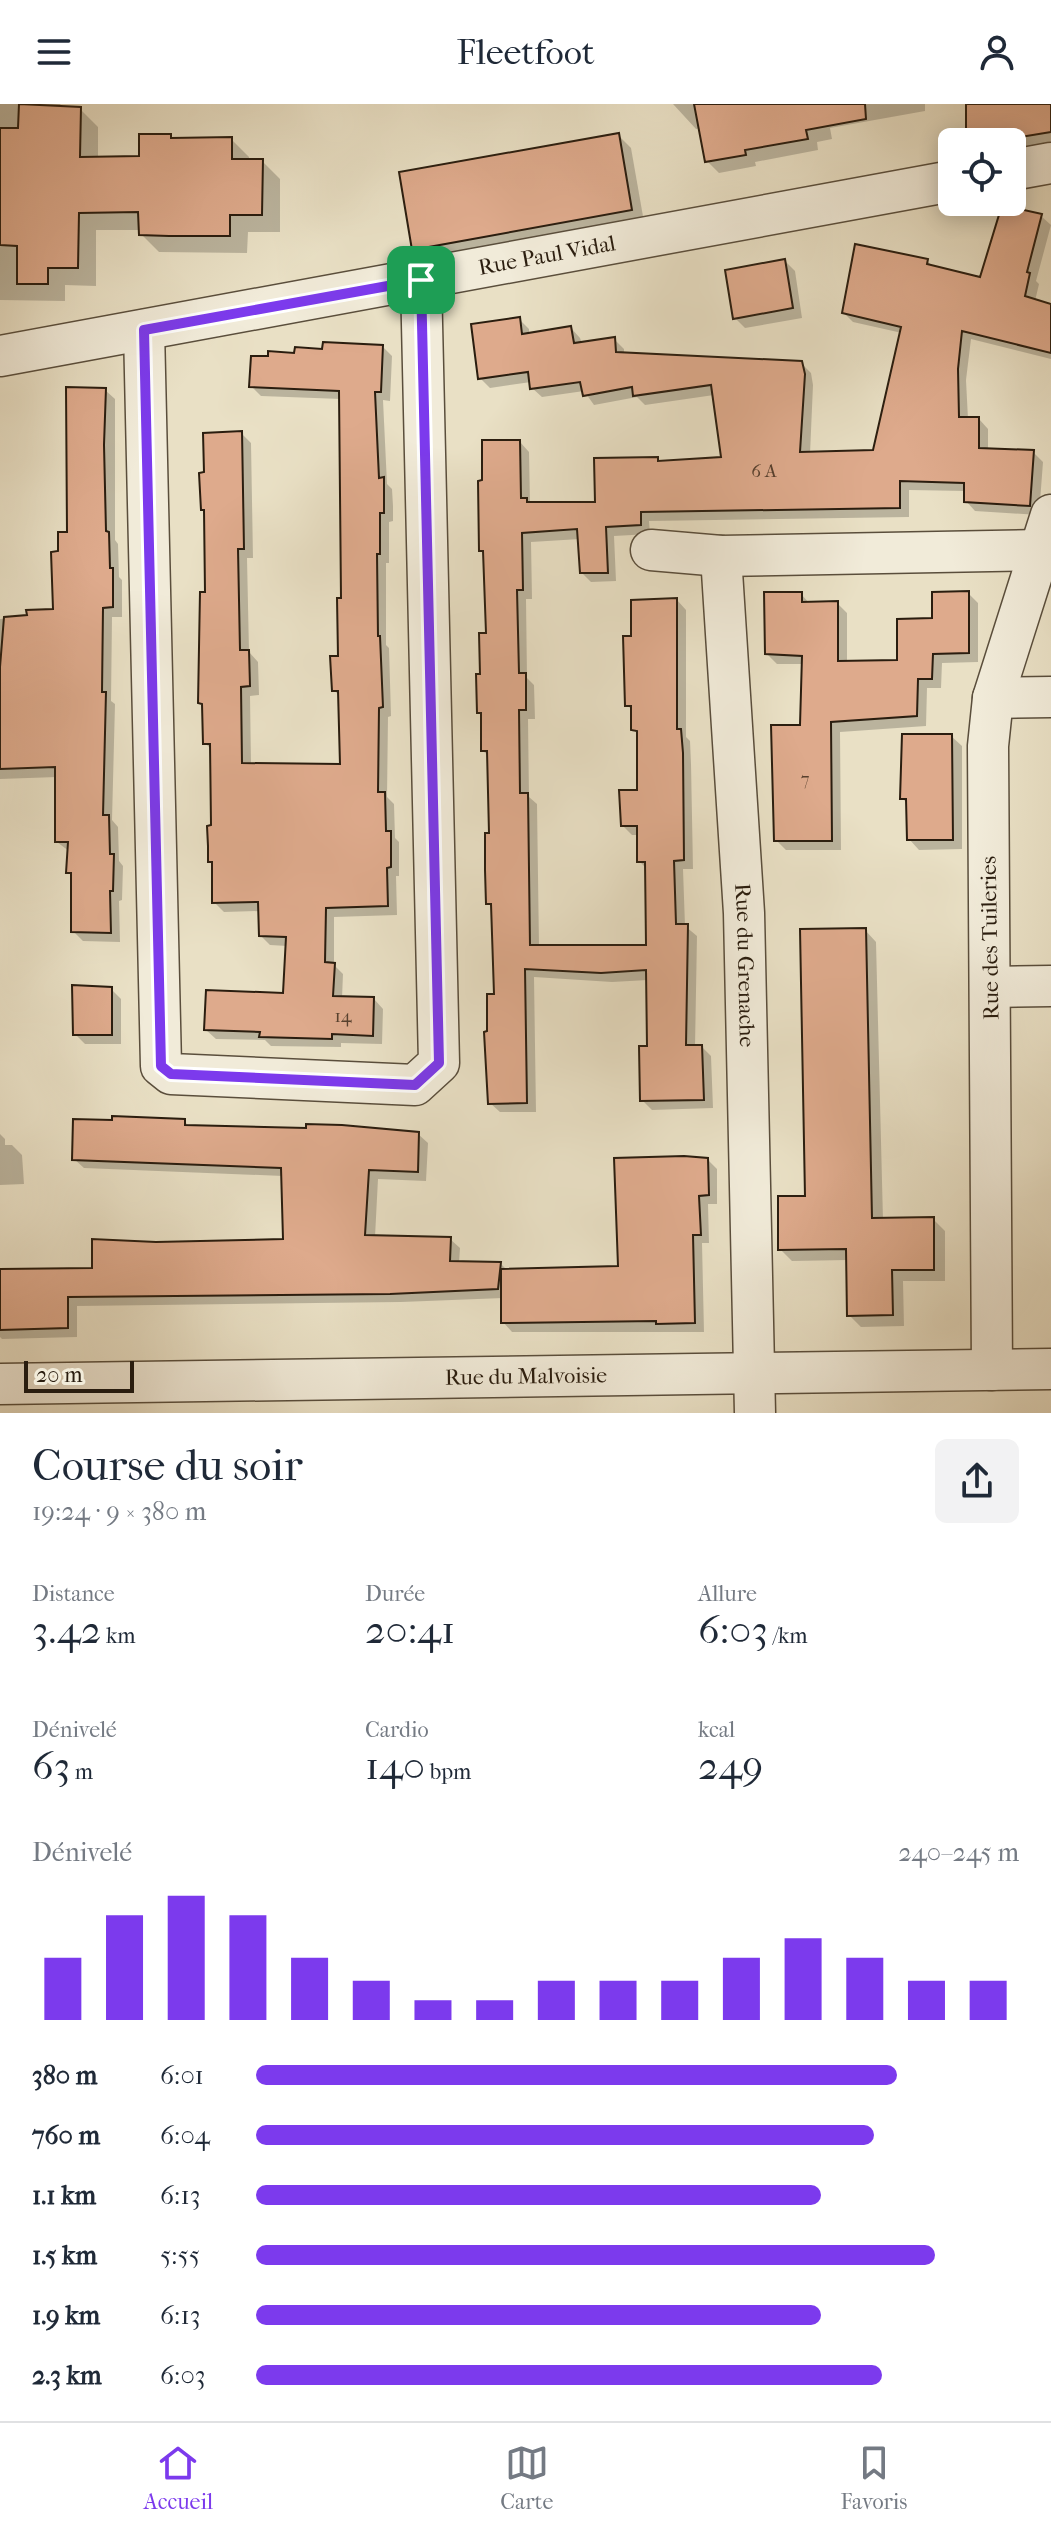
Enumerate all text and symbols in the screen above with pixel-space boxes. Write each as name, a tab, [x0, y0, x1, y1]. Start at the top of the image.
icon: menu	[32, 30, 76, 74]
icon: person	[975, 30, 1019, 74]
text: Fleetfoot	[456, 31, 595, 73]
map controls	[938, 128, 1026, 216]
button: locate	[938, 128, 1026, 216]
street label: Rue Paul Vidal	[476, 230, 618, 281]
pin	[387, 246, 455, 314]
icon: arrive	[399, 258, 443, 302]
house number: 6 A	[751, 461, 777, 482]
house number: 7	[801, 769, 810, 790]
street label: Rue des Tuileries	[976, 856, 1004, 1020]
street label: Rue du Grenache	[729, 882, 760, 1048]
house number: 14	[334, 1006, 352, 1027]
scale bar	[24, 1357, 134, 1393]
text: 20 m	[36, 1362, 82, 1388]
street label: Rue du Malvoisie	[445, 1362, 607, 1391]
button: share	[935, 1439, 1019, 1523]
text: Course du soir	[32, 1440, 303, 1491]
text: 19:24 · 9 × 380 m	[32, 1496, 206, 1527]
text: Distance	[32, 1581, 115, 1607]
text: Durée	[365, 1581, 425, 1607]
text: Allure	[698, 1581, 757, 1607]
text: 3.42	[32, 1607, 101, 1653]
text: 20:41	[365, 1607, 455, 1653]
text: 6:03	[698, 1607, 768, 1653]
text: km	[101, 1623, 136, 1649]
text: /km	[768, 1623, 808, 1649]
text: Dénivelé	[32, 1717, 117, 1743]
text: Cardio	[365, 1717, 429, 1743]
text: kcal	[698, 1717, 735, 1743]
text: 63	[32, 1743, 70, 1789]
text: 140	[365, 1743, 425, 1789]
text: 249	[698, 1743, 763, 1789]
text: m	[70, 1759, 93, 1785]
text: bpm	[425, 1759, 471, 1785]
text: Dénivelé	[32, 1837, 132, 1868]
text: 240–245 m	[898, 1837, 1019, 1868]
text: 380 m	[32, 2060, 97, 2091]
text: 6:01	[160, 2060, 204, 2091]
text: 760 m	[32, 2120, 100, 2151]
text: 6:04	[160, 2120, 210, 2151]
text: 1.1 km	[32, 2180, 96, 2211]
text: 6:13	[160, 2180, 200, 2211]
text: 1.5 km	[32, 2240, 97, 2271]
text: 5:55	[160, 2240, 200, 2271]
text: 1.9 km	[32, 2300, 100, 2331]
text: 6:13	[160, 2300, 200, 2331]
text: 2.3 km	[32, 2360, 102, 2391]
text: 6:03	[160, 2360, 205, 2391]
tab: Accueil	[144, 2441, 213, 2515]
tab: Carte	[500, 2441, 553, 2515]
tab: Favoris	[840, 2441, 907, 2515]

